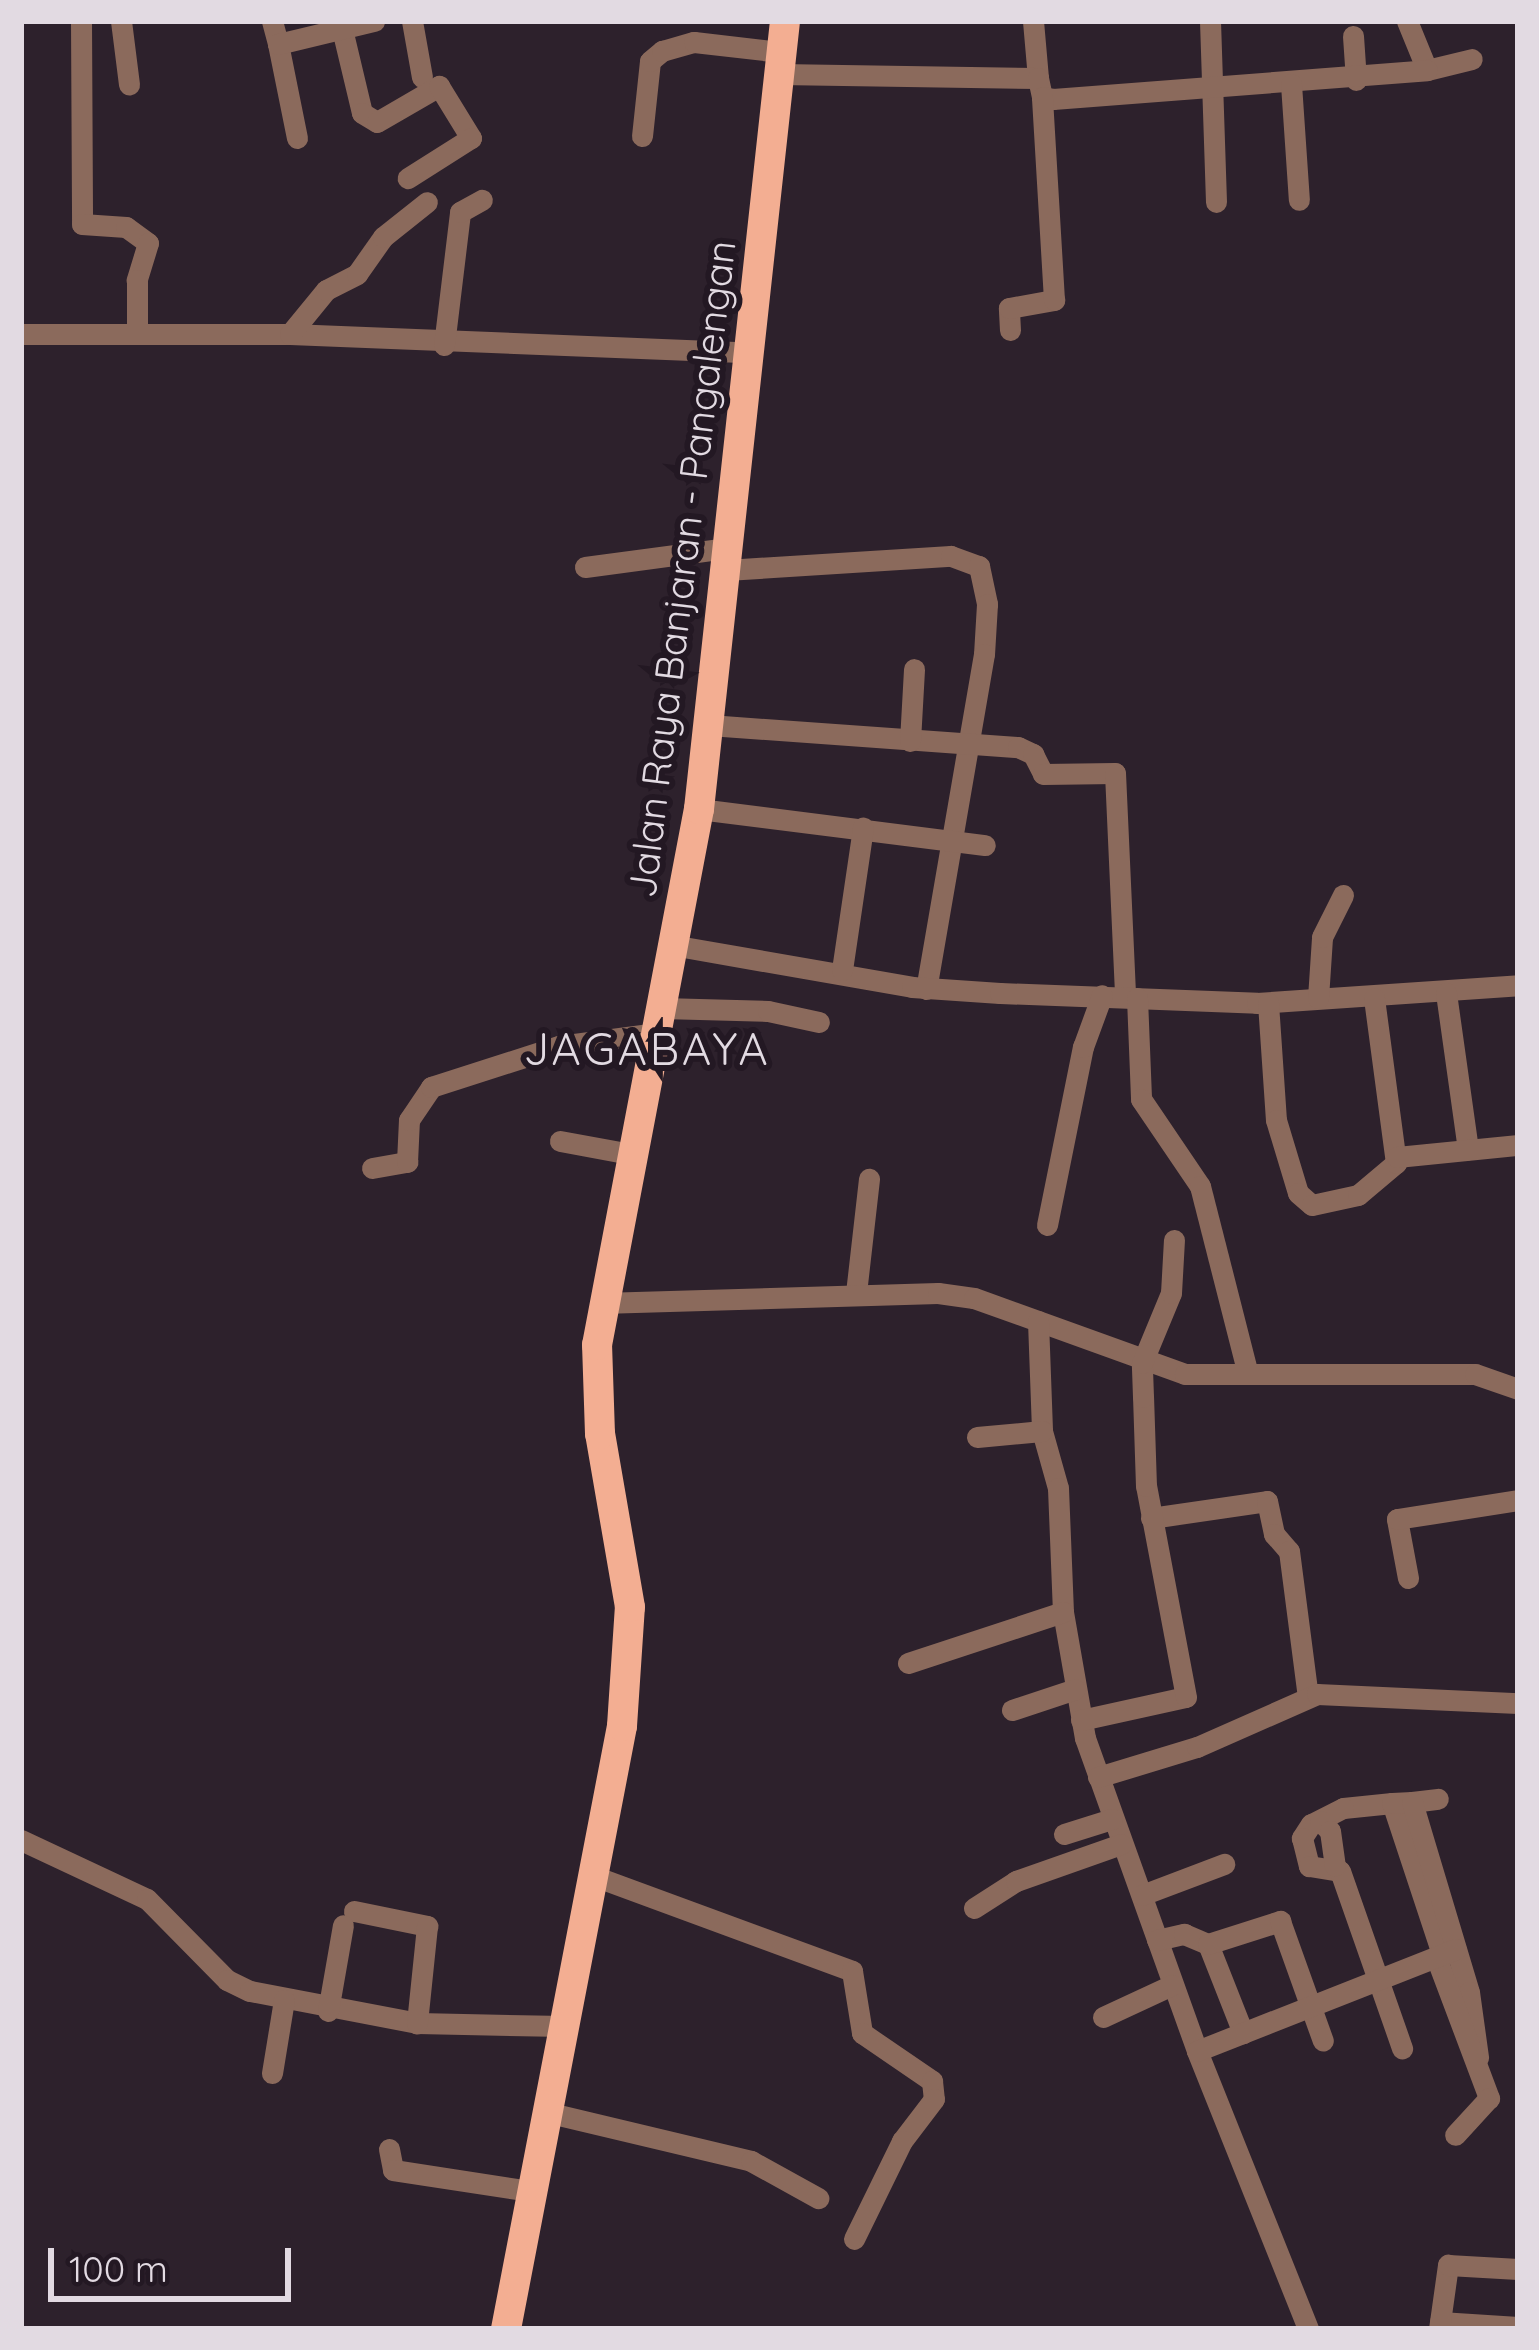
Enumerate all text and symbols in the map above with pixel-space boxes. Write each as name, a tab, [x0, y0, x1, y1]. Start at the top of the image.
street label: Jalan Raya Banjaran - Pangalengan	[618, 238, 746, 900]
district label: JAGABAYA	[523, 1022, 771, 1076]
scale bar	[54, 2224, 297, 2298]
text: 100 m	[69, 2246, 168, 2291]

